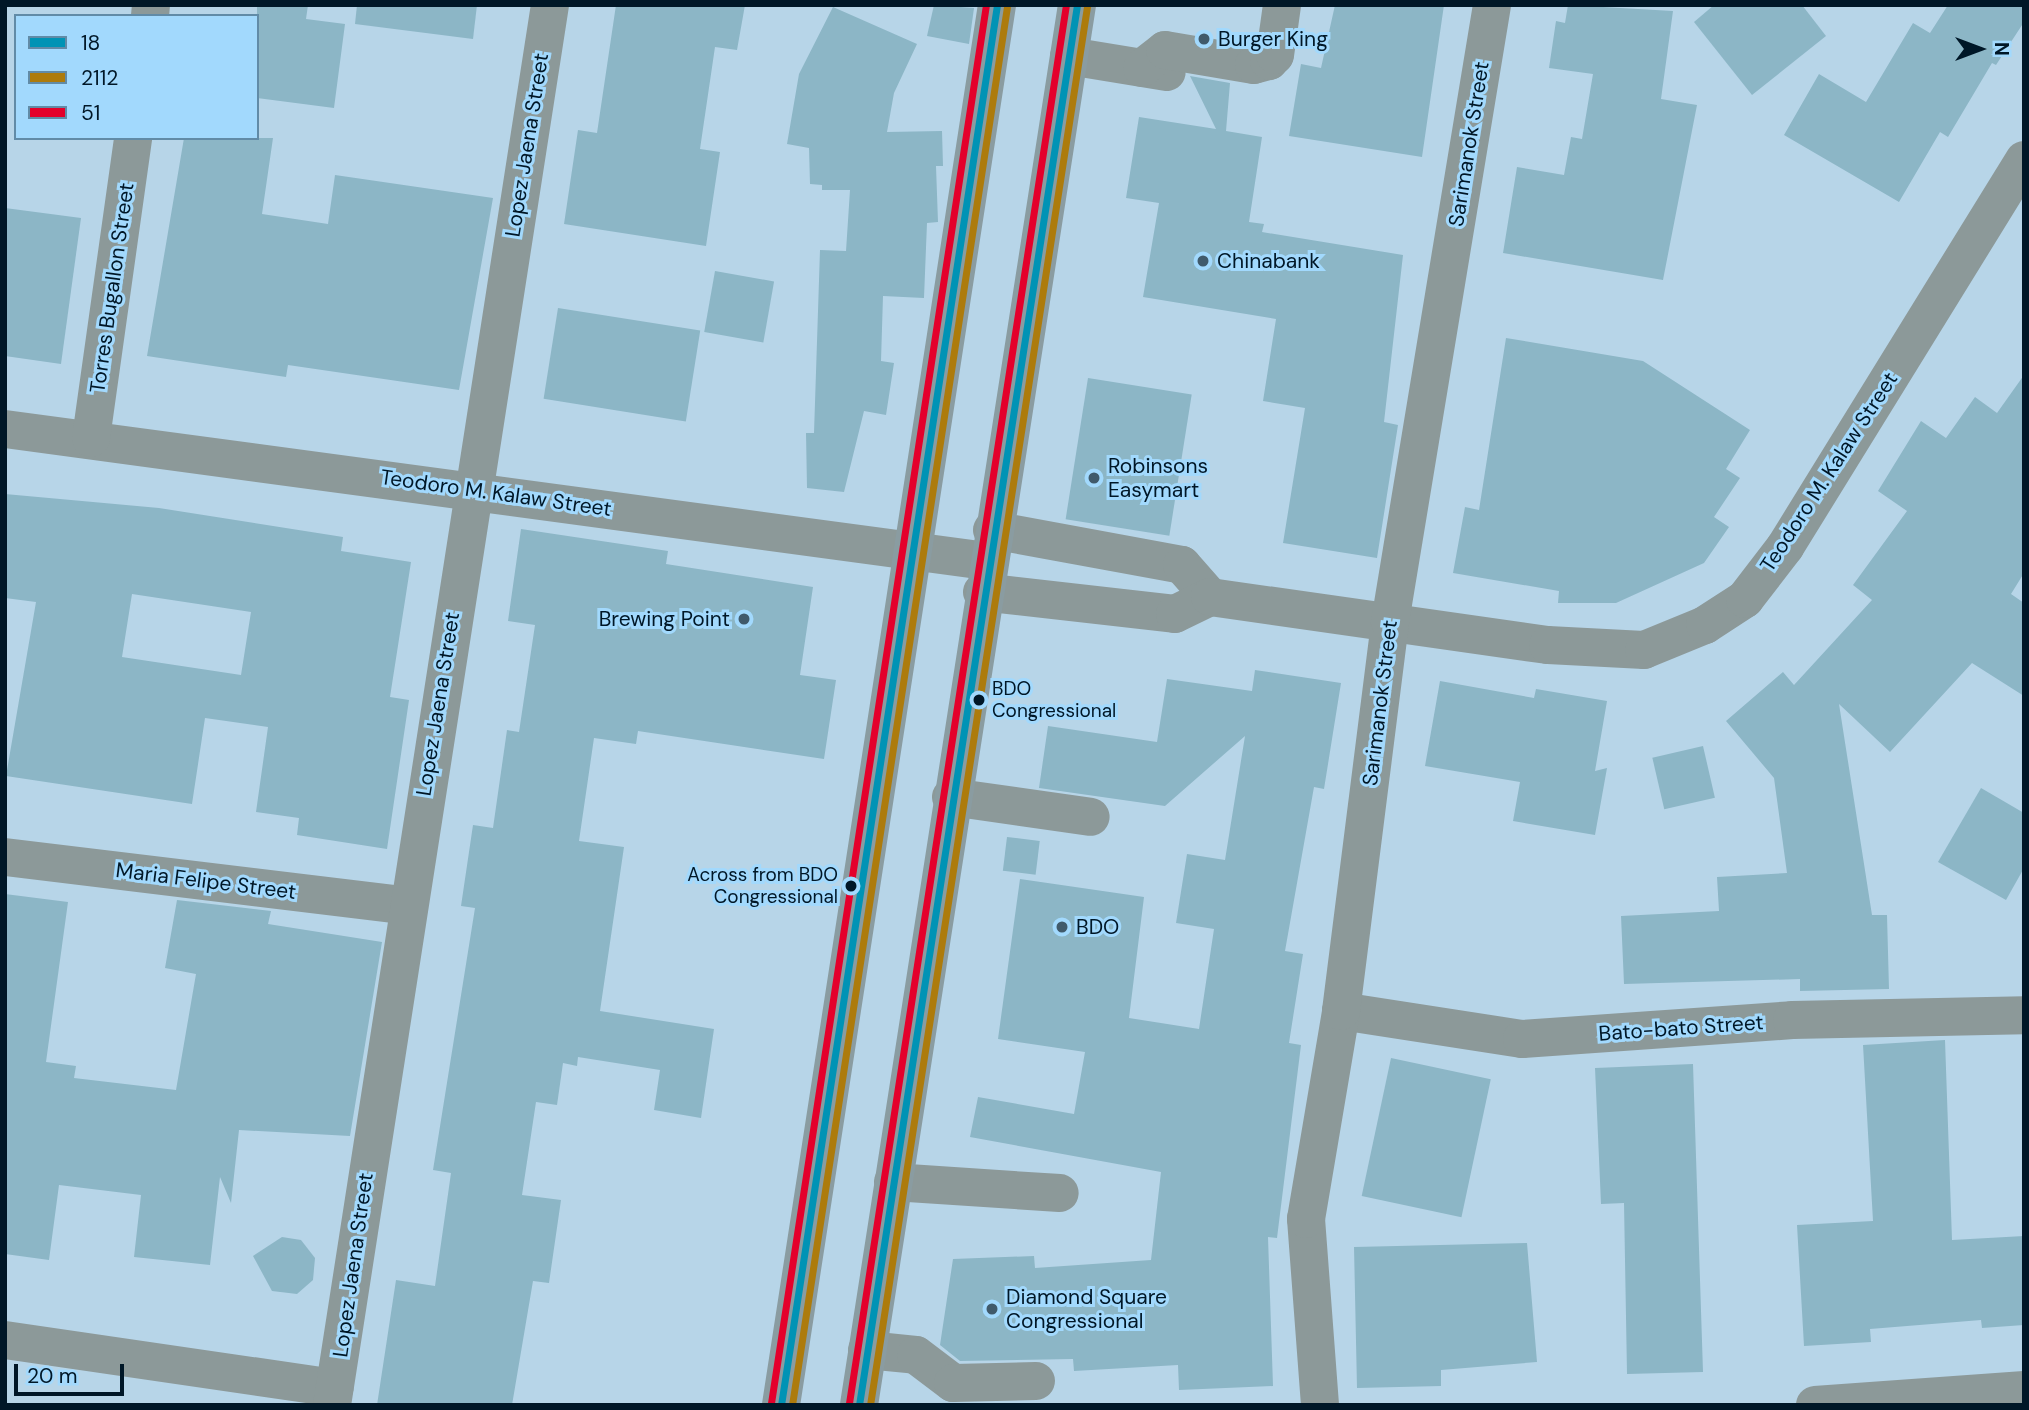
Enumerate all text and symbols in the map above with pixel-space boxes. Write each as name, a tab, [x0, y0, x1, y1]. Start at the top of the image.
legend	[14, 14, 259, 140]
north arrow	[1945, 14, 2015, 84]
place label: Burger King	[1218, 26, 1328, 52]
text: 18	[81, 29, 100, 57]
marker: Burger King	[1196, 31, 1212, 47]
text: N	[1989, 42, 2014, 56]
street label: Lopez Jaena Street	[500, 51, 554, 239]
street label: Sarimanok Street	[1444, 60, 1494, 228]
text: 2112	[81, 64, 118, 92]
text: 51	[81, 99, 100, 127]
street label: Torres Bugallon Street	[85, 181, 139, 395]
place label: Chinabank	[1217, 248, 1320, 274]
marker: Chinabank	[1195, 253, 1211, 269]
street label: Teodoro M. Kalaw Street	[1755, 367, 1903, 577]
place label: Robinsons Easymart	[1108, 453, 1208, 503]
street label: Teodoro M. Kalaw Street	[379, 464, 613, 522]
marker: Robinsons Easymart	[1086, 470, 1102, 486]
place label: Brewing Point	[599, 606, 730, 632]
street label: Lopez Jaena Street	[411, 610, 465, 798]
marker: Brewing Point	[736, 611, 752, 627]
street label: Sarimanok Street	[1357, 619, 1403, 787]
place label: BDO Congressional	[992, 678, 1116, 722]
marker: BDO Congressional	[972, 693, 986, 707]
street label: Maria Felipe Street	[114, 857, 298, 905]
place label: Across from BDO Congressional	[687, 864, 838, 908]
marker: Across from BDO Congressional	[844, 879, 858, 893]
place label: BDO	[1076, 914, 1119, 940]
marker: BDO	[1054, 919, 1070, 935]
street label: Bato-bato Street	[1598, 1010, 1764, 1046]
street label: Lopez Jaena Street	[328, 1171, 378, 1359]
place label: Diamond Square Congressional	[1006, 1284, 1167, 1334]
marker: Diamond Square Congressional	[984, 1301, 1000, 1317]
scale bar	[18, 1350, 128, 1394]
text: 20 m	[27, 1362, 78, 1390]

